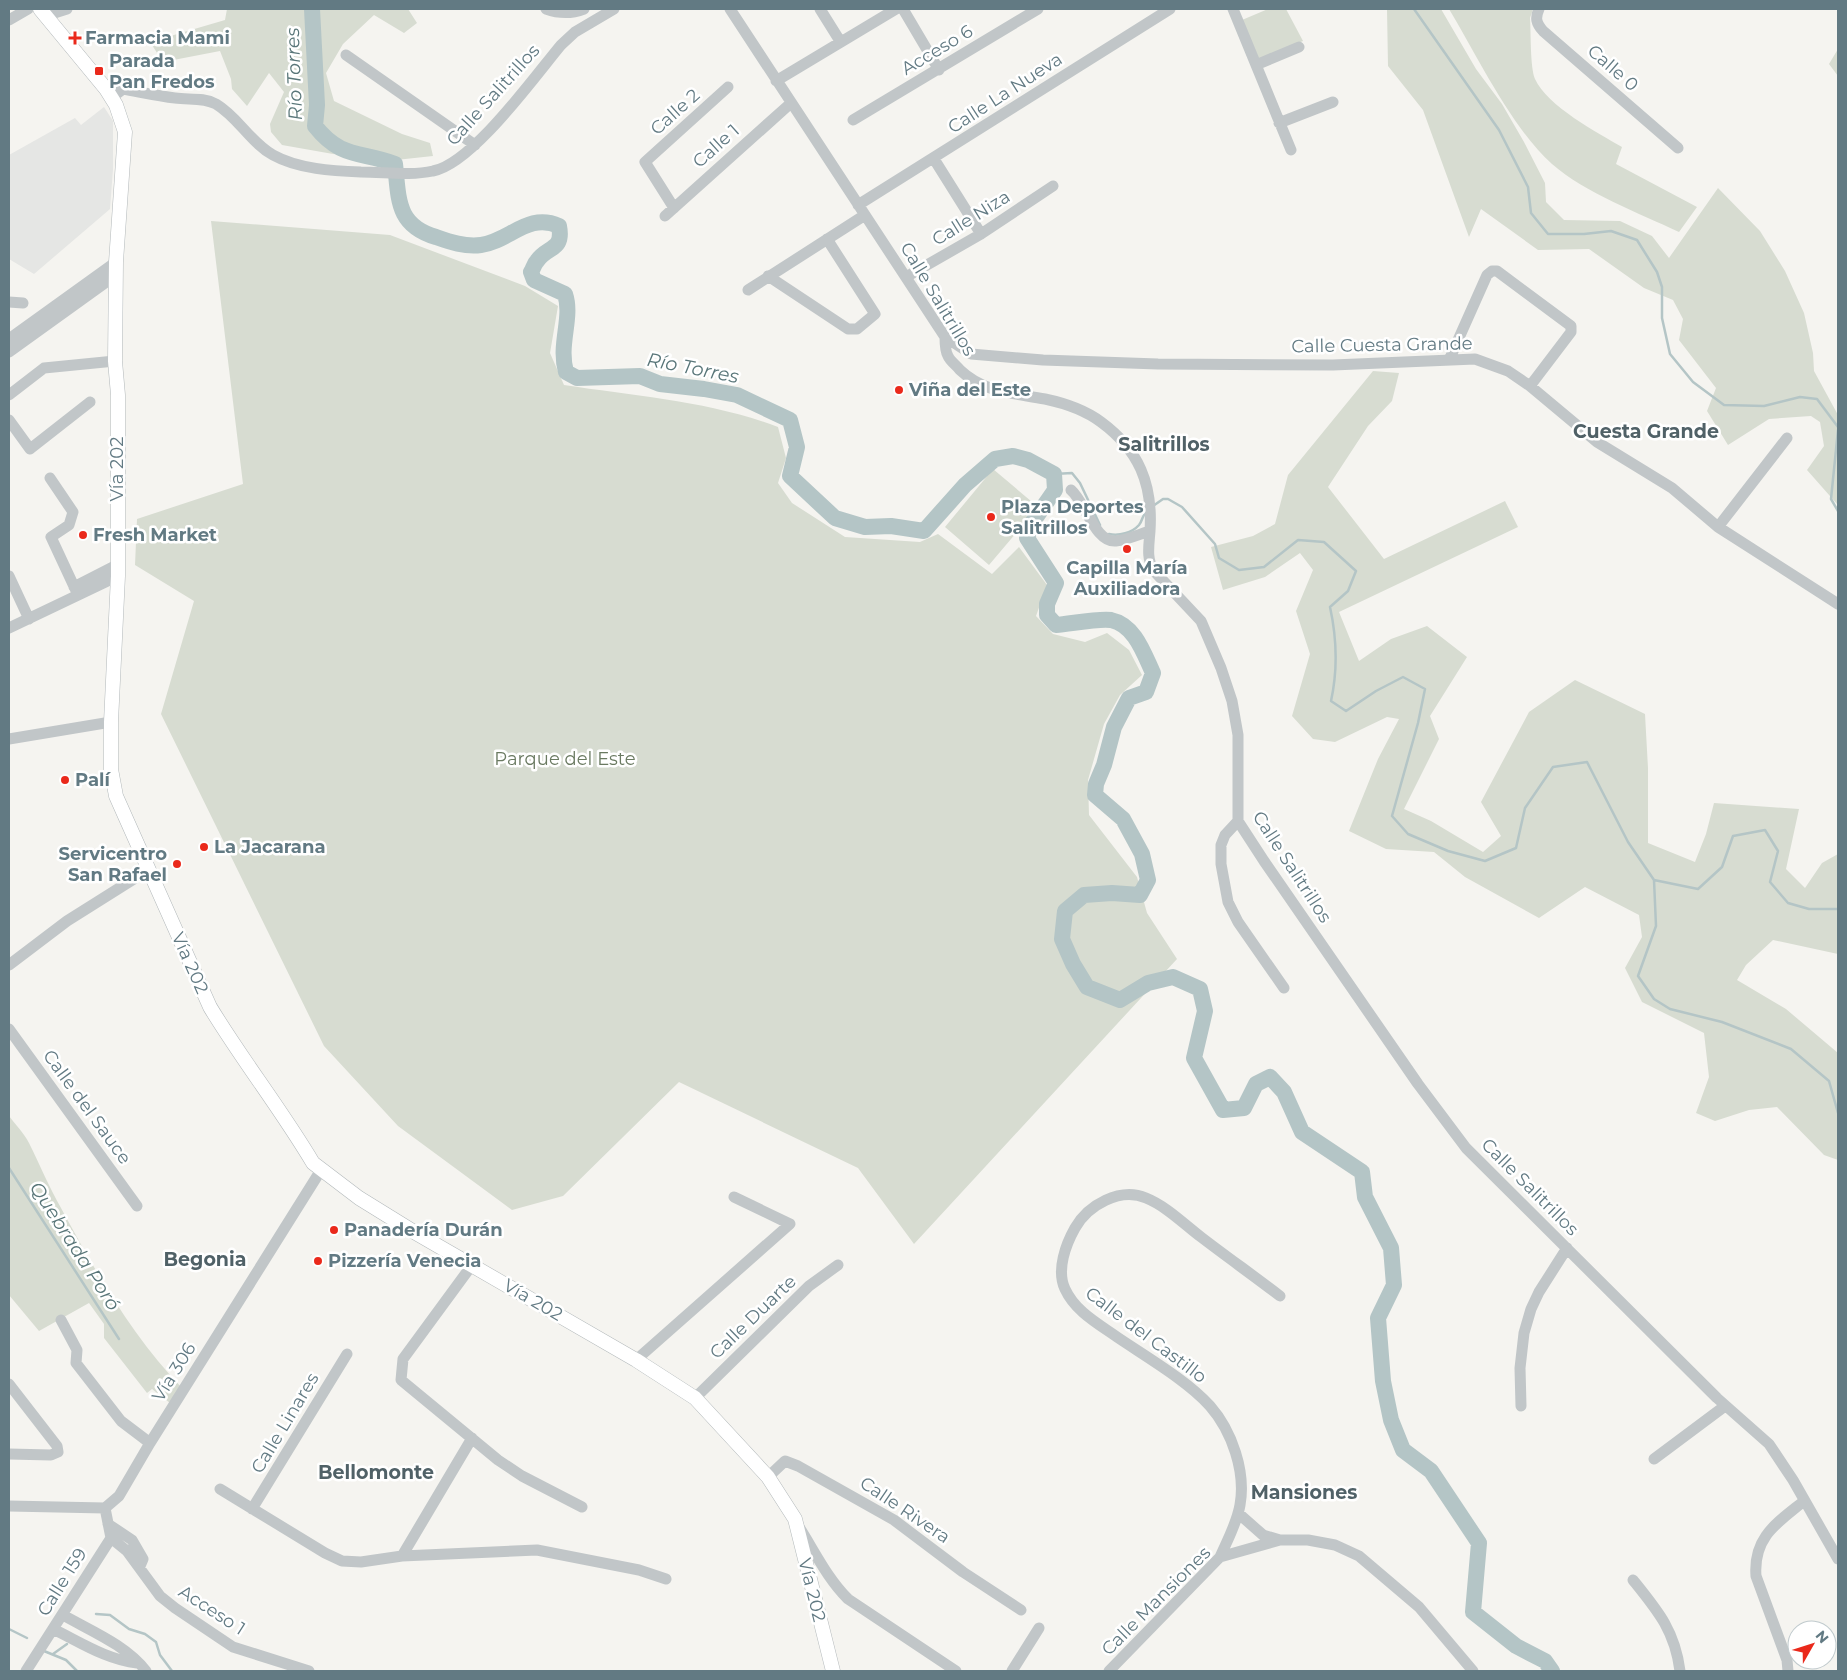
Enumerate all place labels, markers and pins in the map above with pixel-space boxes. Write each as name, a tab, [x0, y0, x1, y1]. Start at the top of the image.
place label: Farmacia Mami	[85, 27, 230, 49]
marker: Farmacia Mami	[69, 32, 81, 44]
place label: Parada Pan Fredos	[109, 50, 215, 93]
marker: Parada Pan Fredos	[93, 65, 105, 77]
place label: Viña del Este	[908, 379, 1031, 401]
marker: Viña del Este	[893, 384, 905, 396]
place label: Plaza Deportes Salitrillos	[1001, 496, 1144, 539]
marker: Plaza Deportes Salitrillos	[985, 511, 997, 523]
place label: Fresh Market	[93, 524, 217, 546]
marker: Fresh Market	[77, 529, 89, 541]
marker: Capilla María Auxiliadora	[1121, 543, 1133, 555]
place label: Capilla María Auxiliadora	[1066, 557, 1188, 600]
place label: Palí	[75, 769, 111, 791]
marker: Palí	[59, 774, 71, 786]
place label: La Jacarana	[214, 836, 326, 858]
marker: La Jacarana	[198, 841, 210, 853]
place label: Servicentro San Rafael	[58, 843, 167, 886]
marker: Servicentro San Rafael	[171, 858, 183, 870]
place label: Panadería Durán	[344, 1219, 503, 1241]
marker: Panadería Durán	[328, 1224, 340, 1236]
place label: Pizzería Venecia	[328, 1250, 481, 1272]
marker: Pizzería Venecia	[312, 1255, 324, 1267]

